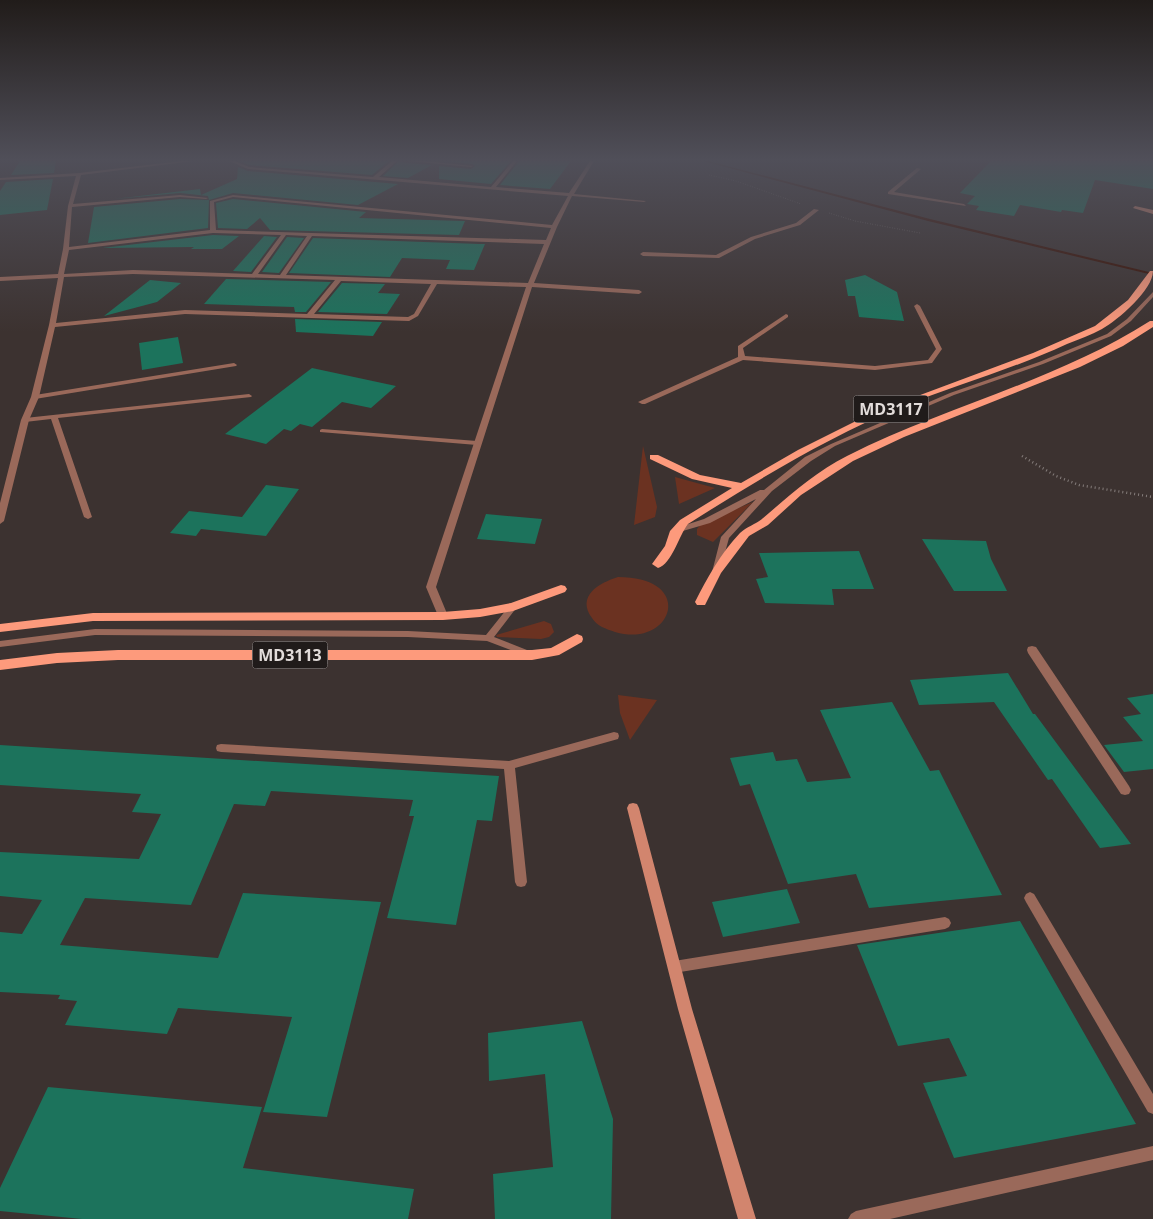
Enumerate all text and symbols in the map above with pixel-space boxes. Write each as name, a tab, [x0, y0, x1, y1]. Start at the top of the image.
road number: MD3117	[854, 396, 928, 422]
road number: MD3113	[252, 642, 328, 668]

